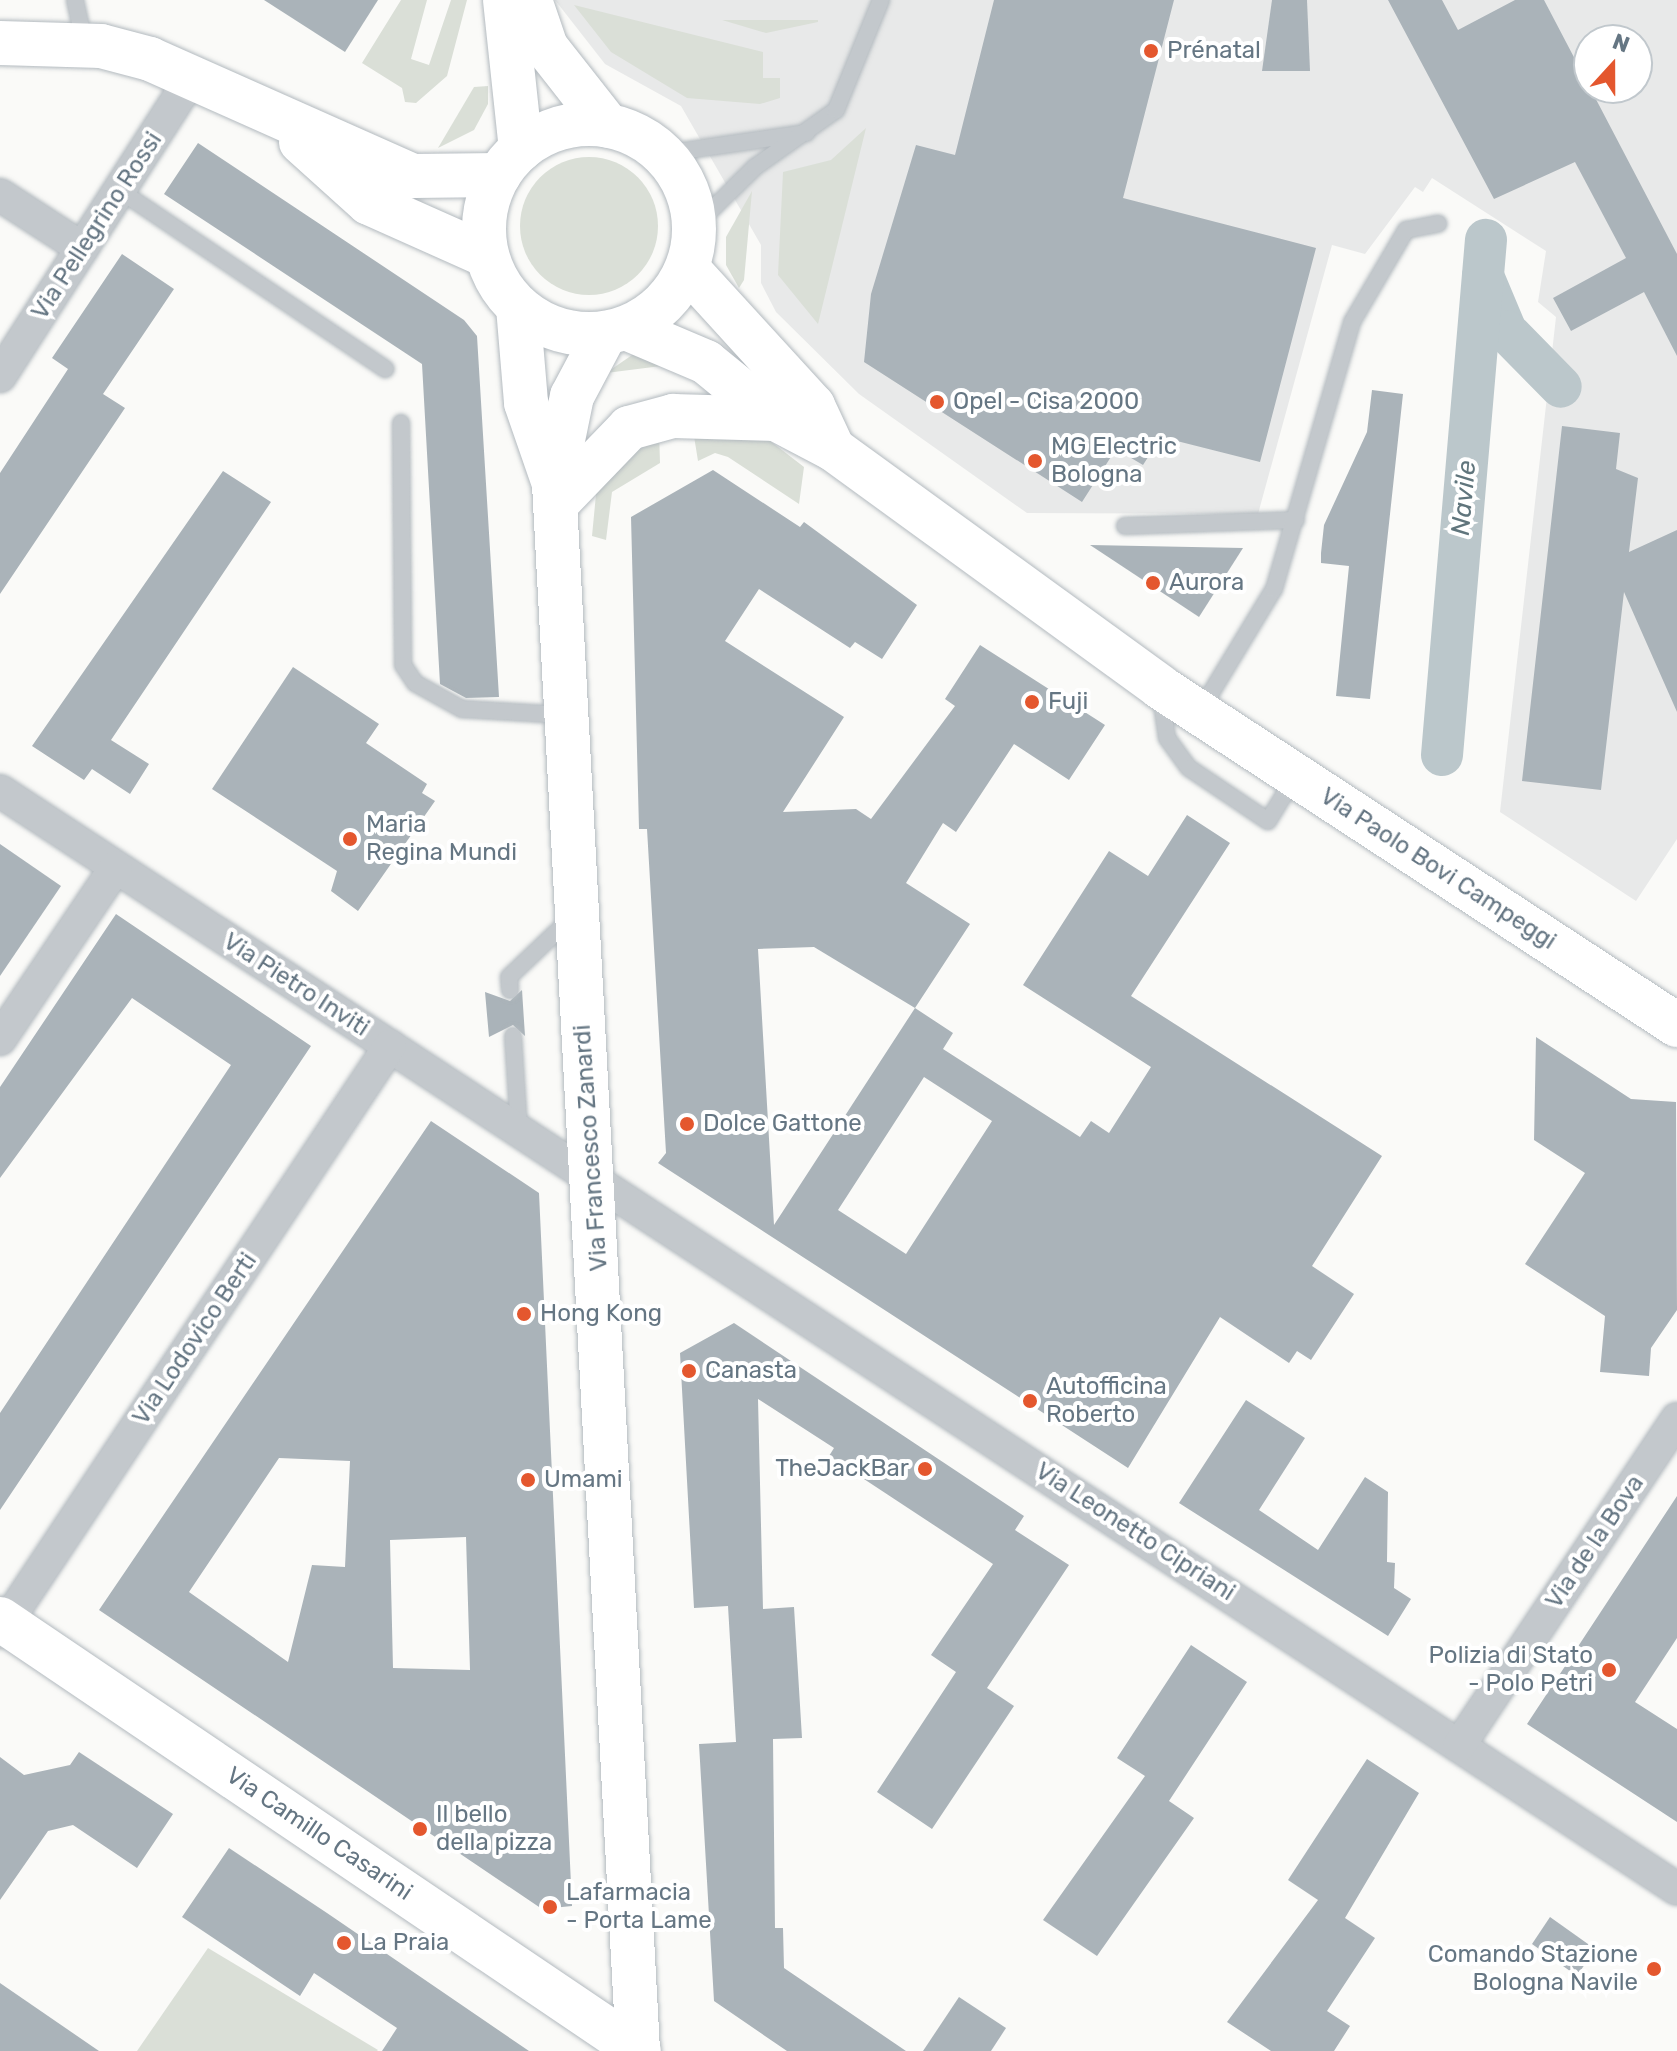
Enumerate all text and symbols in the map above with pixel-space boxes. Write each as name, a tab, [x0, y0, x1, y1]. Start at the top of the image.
north arrow	[1573, 24, 1653, 104]
text: N	[1609, 28, 1633, 58]
place label: Prénatal	[1167, 37, 1261, 65]
marker: Prénatal	[1142, 42, 1160, 60]
street label: Via Pellegrino Rossi	[26, 127, 168, 325]
place label: Opel - Cisa 2000	[953, 388, 1139, 416]
marker: Opel - Cisa 2000	[928, 393, 946, 411]
place label: MG Electric Bologna	[1051, 433, 1177, 489]
marker: MG Electric Bologna	[1026, 452, 1044, 470]
water label: Navile	[1445, 459, 1483, 537]
place label: Aurora	[1169, 569, 1244, 597]
marker: Aurora	[1144, 574, 1162, 592]
place label: Fuji	[1048, 688, 1088, 716]
marker: Fuji	[1023, 693, 1041, 711]
street label: Via Paolo Bovi Campeggi	[1315, 782, 1561, 956]
place label: Maria Regina Mundi	[366, 811, 517, 867]
marker: Maria Regina Mundi	[341, 830, 359, 848]
street label: Via Pietro Inviti	[218, 927, 374, 1043]
street label: Via Francesco Zanardi	[568, 1024, 614, 1272]
place label: Dolce Gattone	[703, 1110, 862, 1138]
marker: Dolce Gattone	[678, 1115, 696, 1133]
street label: Via Lodovico Berti	[127, 1248, 263, 1430]
place label: Hong Kong	[540, 1300, 662, 1328]
marker: Hong Kong	[515, 1305, 533, 1323]
place label: Canasta	[705, 1357, 797, 1385]
marker: Canasta	[680, 1362, 698, 1380]
place label: Autofficina Roberto	[1046, 1373, 1167, 1429]
marker: Autofficina Roberto	[1021, 1392, 1039, 1410]
place label: TheJackBar	[775, 1455, 909, 1483]
street label: Via Leonetto Cipriani	[1030, 1457, 1240, 1607]
marker: TheJackBar	[916, 1460, 934, 1478]
place label: Umami	[544, 1466, 623, 1494]
street label: Via de la Bova	[1540, 1470, 1650, 1614]
marker: Umami	[519, 1471, 537, 1489]
place label: Polizia di Stato - Polo Petri	[1429, 1642, 1593, 1698]
marker: Polizia di Stato - Polo Petri	[1600, 1661, 1618, 1679]
street label: Via Camillo Casarini	[220, 1761, 418, 1907]
place label: Il bello della pizza	[436, 1801, 552, 1857]
marker: Il bello della pizza	[411, 1820, 429, 1838]
place label: Lafarmacia - Porta Lame	[566, 1879, 712, 1935]
marker: Lafarmacia - Porta Lame	[541, 1898, 559, 1916]
place label: La Praia	[360, 1929, 449, 1957]
marker: La Praia	[335, 1934, 353, 1952]
place label: Comando Stazione Bologna Navile	[1428, 1941, 1638, 1997]
marker: Comando Stazione Bologna Navile	[1645, 1960, 1663, 1978]

